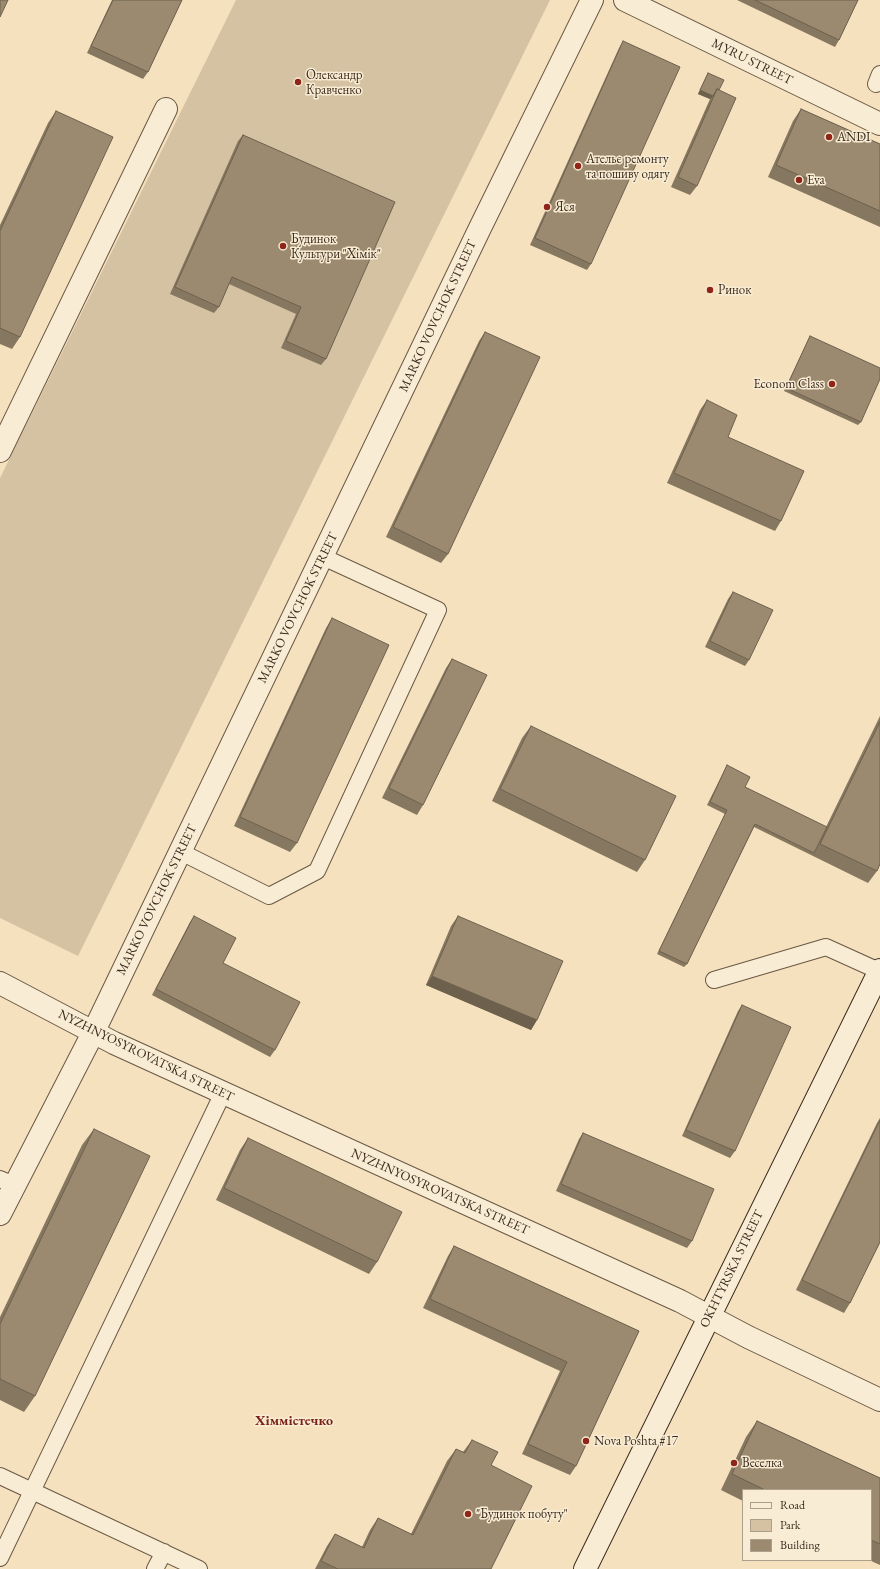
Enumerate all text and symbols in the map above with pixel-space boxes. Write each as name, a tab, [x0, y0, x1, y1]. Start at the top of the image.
street label: MYRU STREET	[709, 36, 795, 88]
place label: Олександр Кравченко	[306, 67, 363, 98]
marker: Олександр Кравченко	[293, 77, 303, 87]
place label: ANDI	[837, 129, 871, 145]
marker: ANDI	[824, 132, 834, 142]
place label: Ательє ремонту та пошиву одягу	[586, 151, 670, 182]
marker: Ательє ремонту та пошиву одягу	[573, 161, 583, 171]
place label: Eva	[807, 172, 825, 188]
marker: Eva	[794, 175, 804, 185]
place label: Яся	[555, 199, 575, 215]
marker: Яся	[542, 202, 552, 212]
place label: Будинок Культури "Хімік"	[291, 231, 381, 262]
street label: MARKO VOVCHOK STREET	[396, 238, 480, 394]
marker: Будинок Культури "Хімік"	[278, 241, 288, 251]
place label: Ринок	[718, 282, 751, 298]
marker: Ринок	[705, 285, 715, 295]
place label: Econom Class	[754, 376, 824, 392]
marker: Econom Class	[827, 379, 837, 389]
street label: MARKO VOVCHOK STREET	[255, 530, 341, 686]
street label: MARKO VOVCHOK STREET	[114, 822, 200, 978]
street label: NYZHNYOSYROVATSKA STREET	[56, 1007, 236, 1105]
street label: NYZHNYOSYROVATSKA STREET	[349, 1146, 531, 1238]
street label: OKHTYRSKA STREET	[697, 1208, 767, 1330]
district label: Хіммістечко	[255, 1413, 333, 1429]
place label: Nova Poshta #17	[594, 1433, 678, 1449]
marker: Nova Poshta #17	[581, 1436, 591, 1446]
place label: Веселка	[742, 1455, 782, 1471]
marker: Веселка	[729, 1458, 739, 1468]
legend	[742, 1489, 872, 1561]
text: Road	[780, 1497, 805, 1513]
place label: "Будинок побуту"	[476, 1506, 568, 1522]
marker: "Будинок побуту"	[463, 1509, 473, 1519]
text: Park	[780, 1517, 800, 1533]
text: Building	[780, 1537, 820, 1553]

